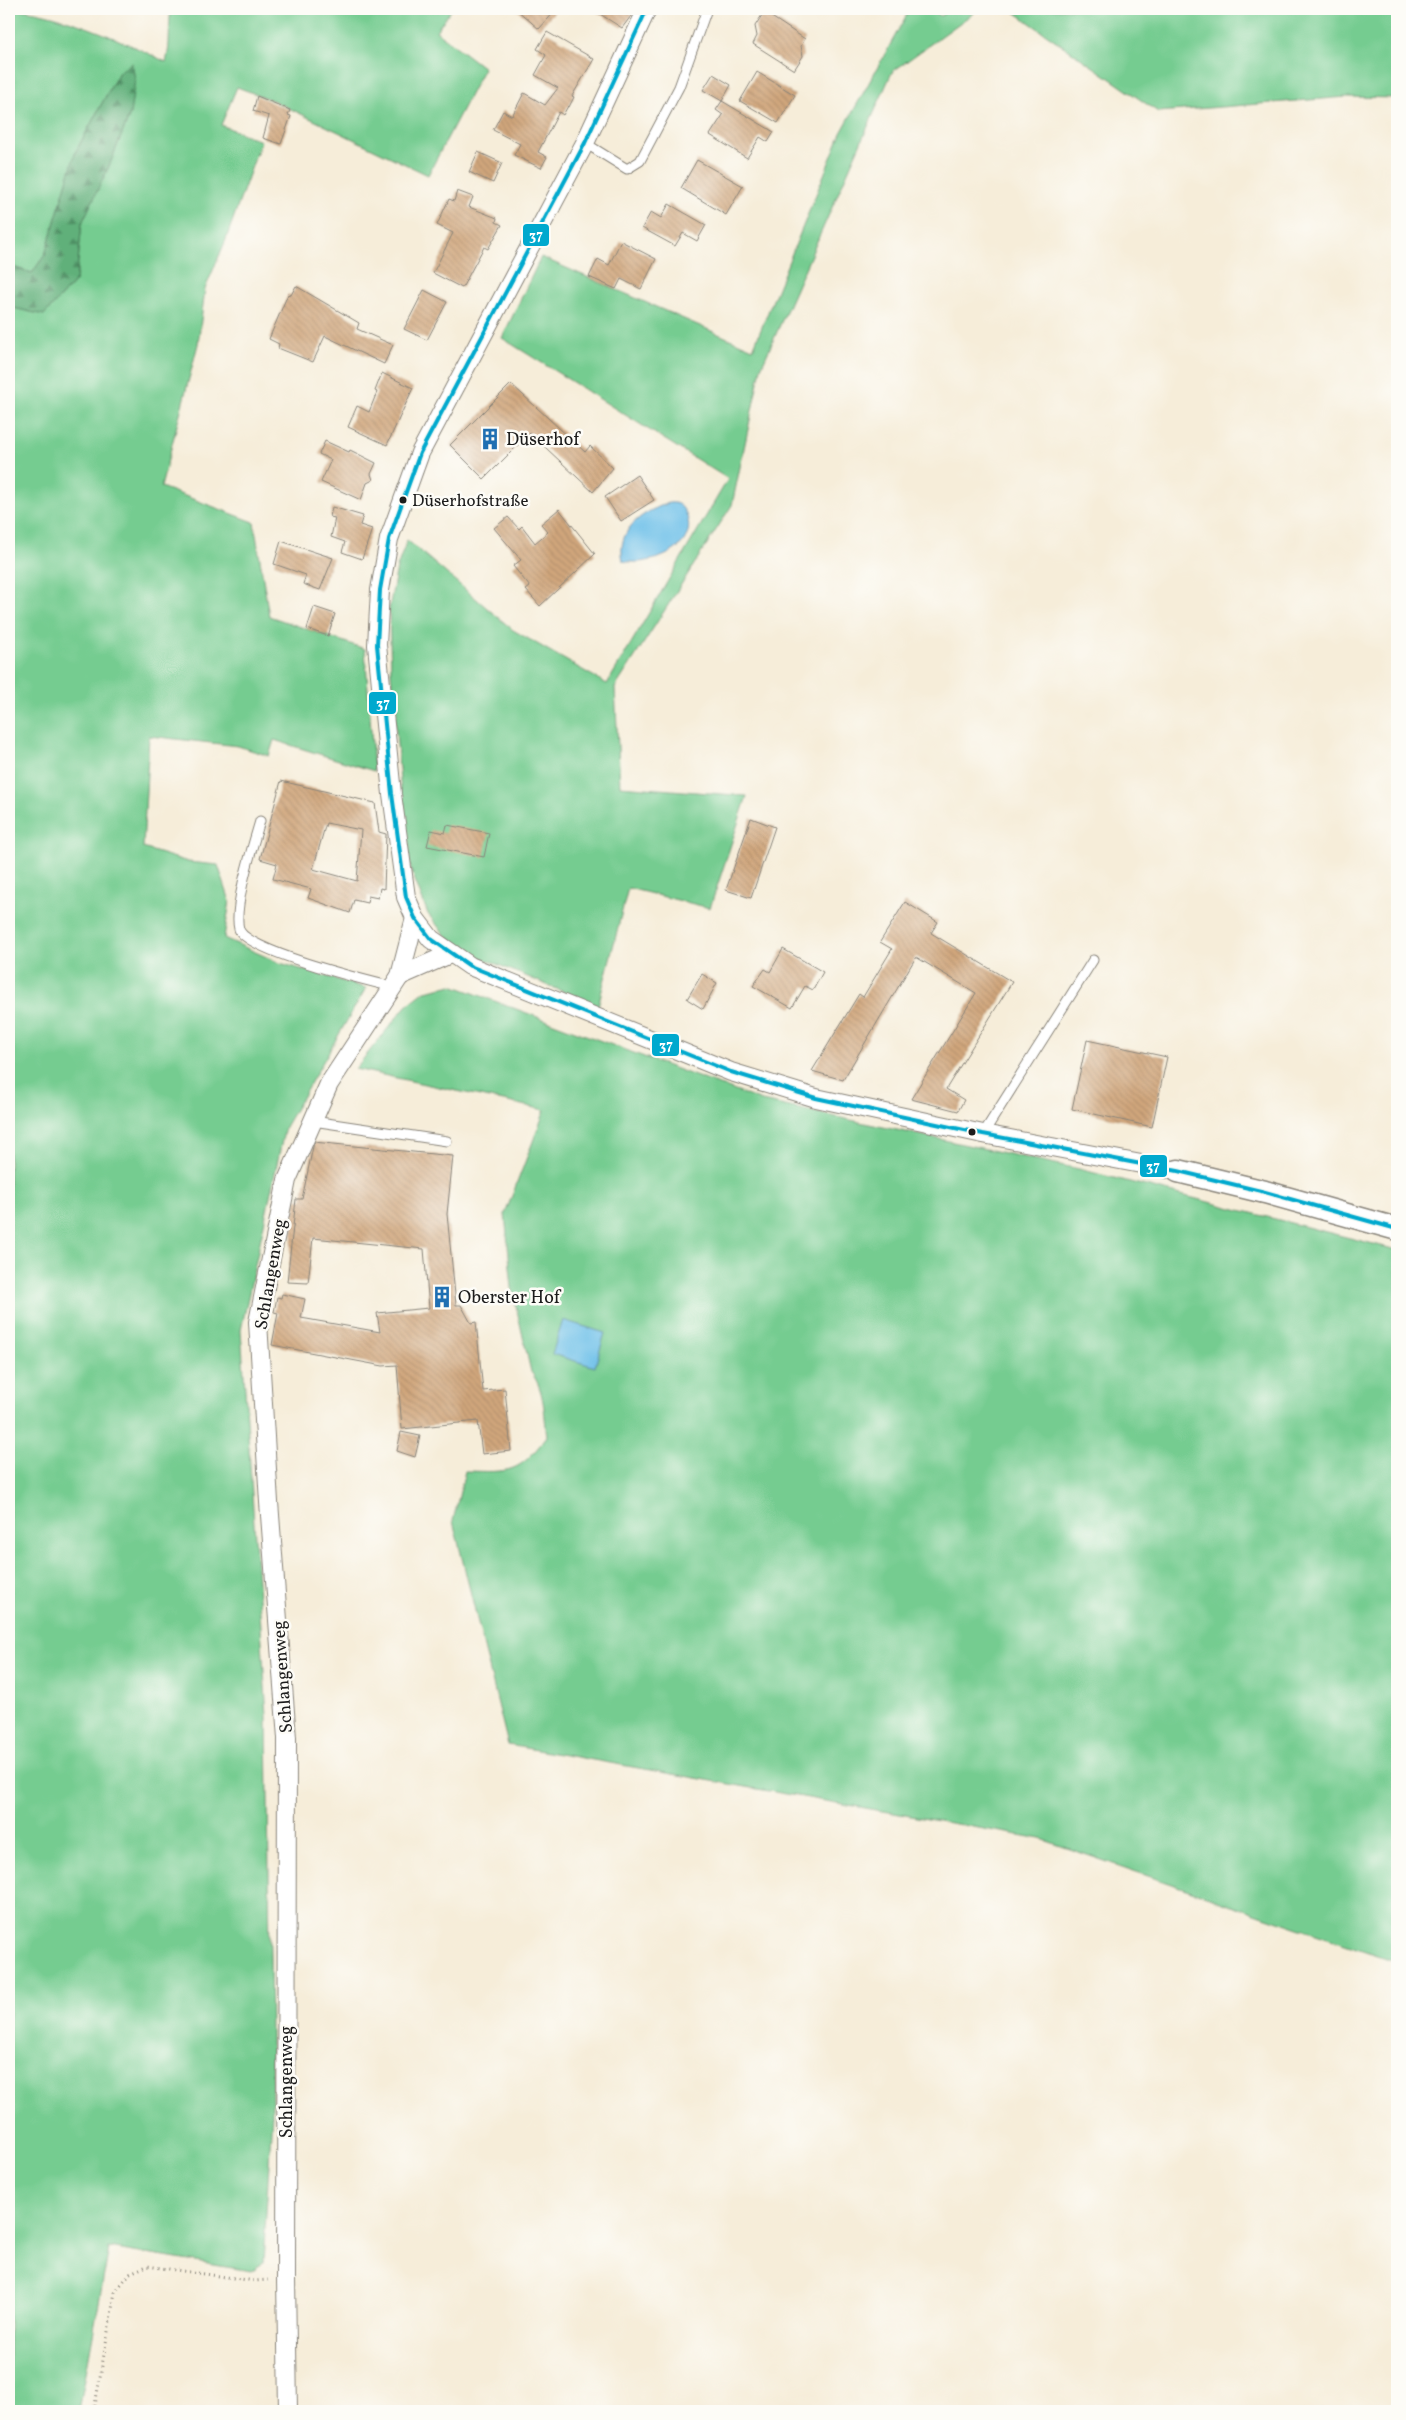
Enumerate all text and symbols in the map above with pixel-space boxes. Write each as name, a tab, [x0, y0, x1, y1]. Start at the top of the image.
line badge: 37	[522, 223, 550, 247]
text: 37	[529, 227, 543, 246]
building icon: Düserhof	[477, 426, 503, 452]
place label: Düserhof	[506, 428, 581, 453]
place label: Düserhofstraße	[412, 490, 529, 513]
marker: Düserhofstraße	[398, 495, 408, 505]
line badge: 37	[368, 691, 397, 715]
text: 37	[376, 695, 390, 714]
line badge: 37	[651, 1033, 680, 1057]
text: 37	[659, 1037, 673, 1056]
unlabelled marker	[967, 1127, 977, 1137]
line badge: 37	[1139, 1154, 1168, 1178]
text: 37	[1146, 1158, 1160, 1177]
street label: Schlangenweg	[249, 1217, 294, 1332]
building icon: Oberster Hof	[429, 1284, 455, 1310]
place label: Oberster Hof	[458, 1286, 562, 1311]
street label: Schlangenweg	[267, 1620, 300, 1734]
street label: Schlangenweg	[275, 2026, 300, 2138]

